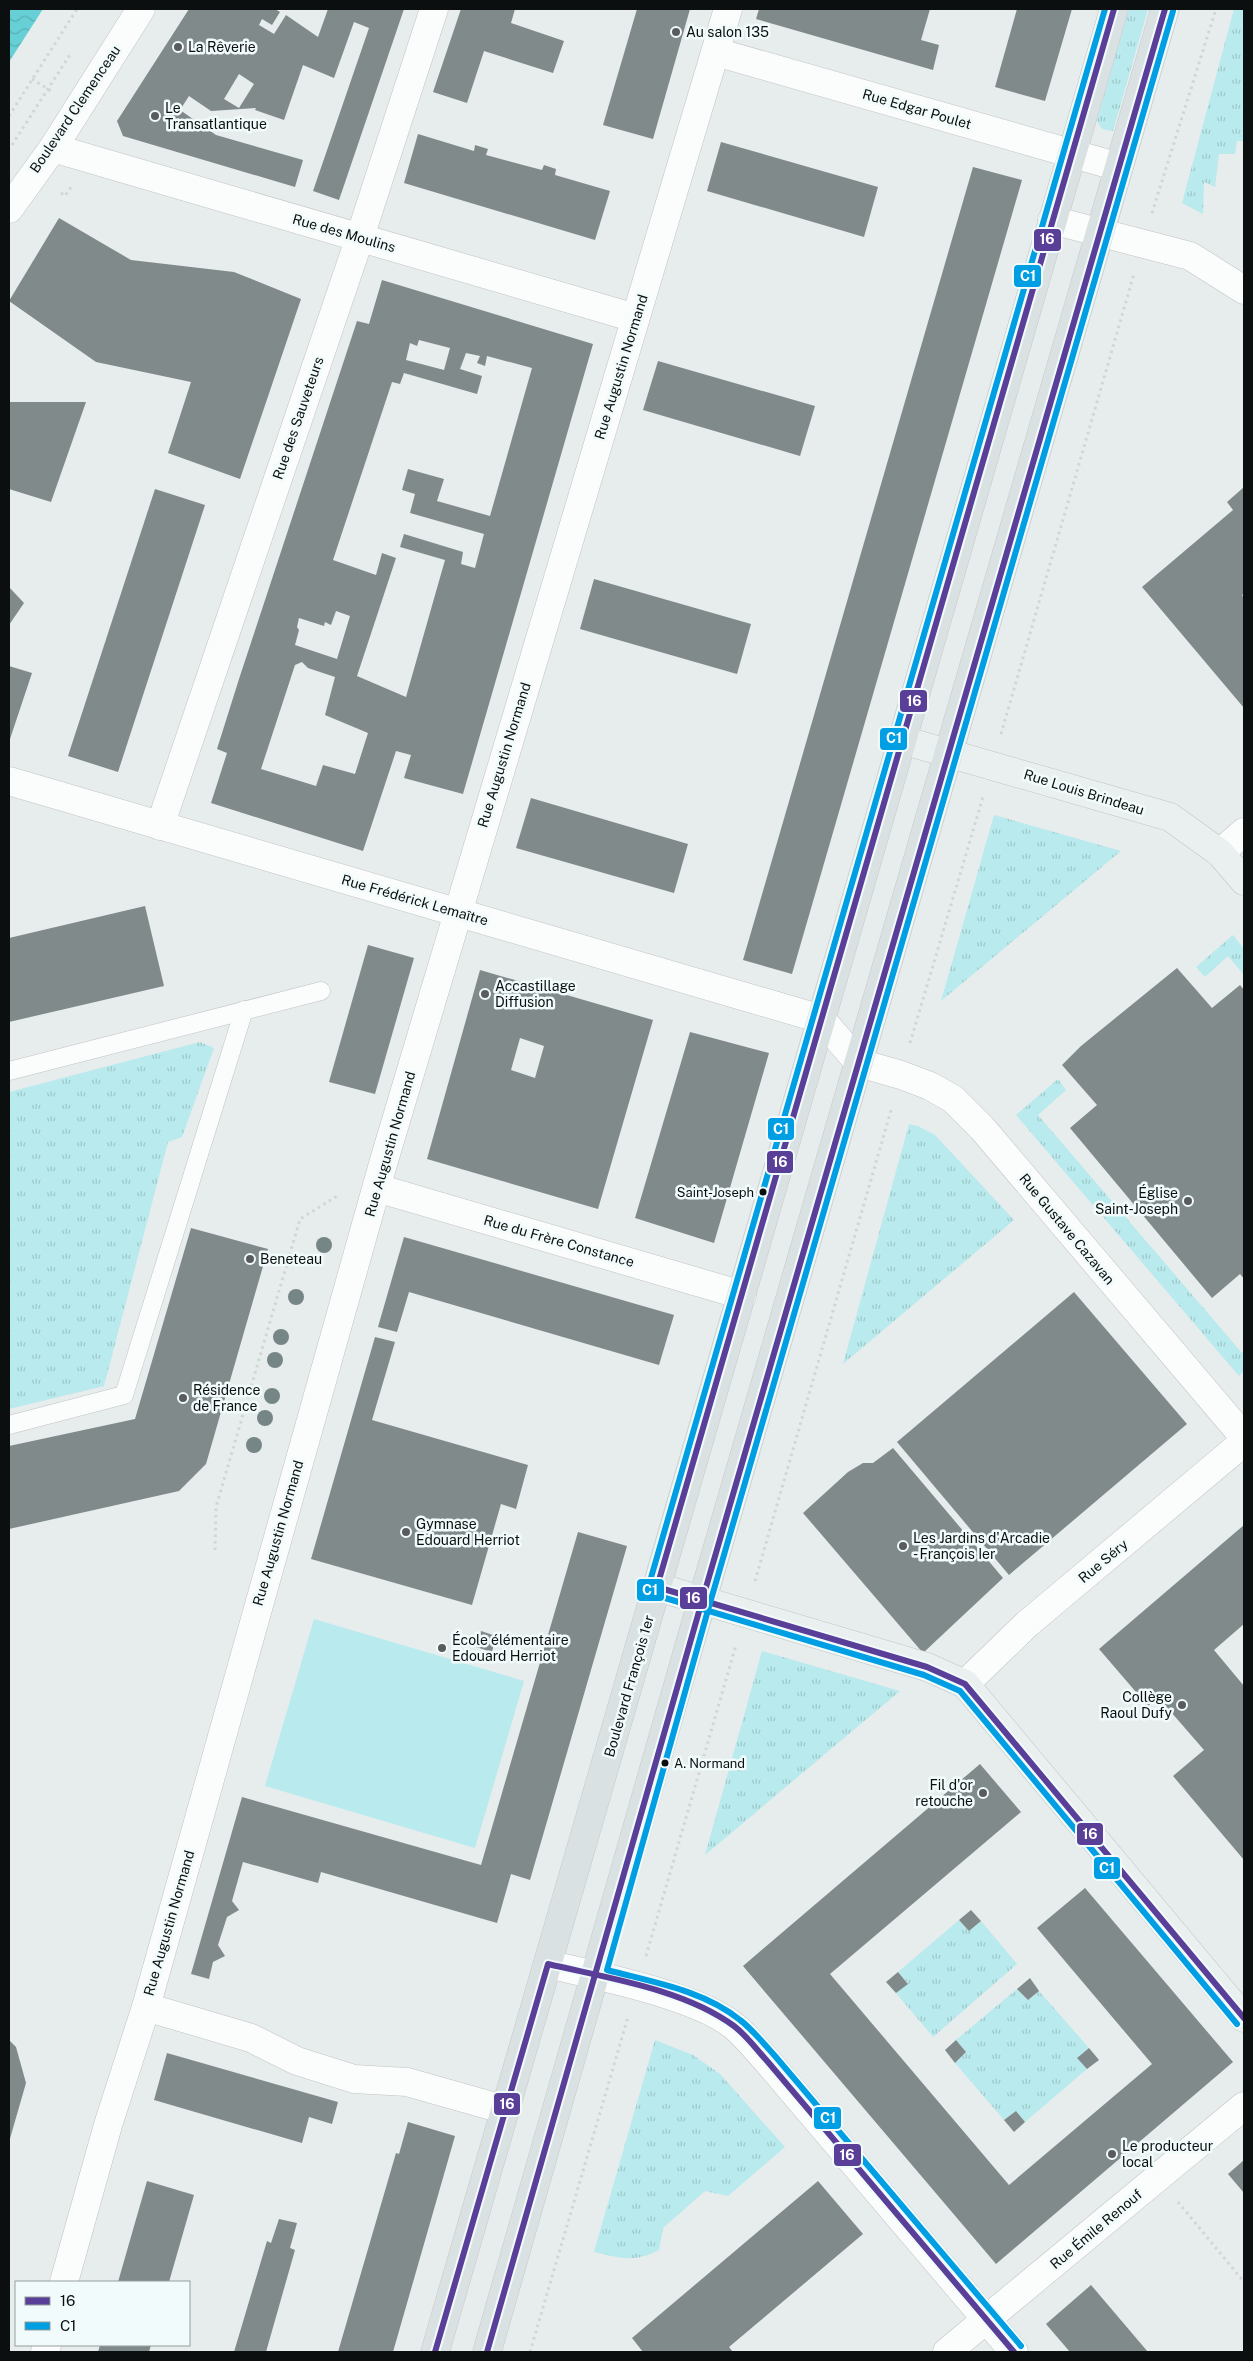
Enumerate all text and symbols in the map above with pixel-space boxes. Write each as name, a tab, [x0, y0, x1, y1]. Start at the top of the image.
place label: Au salon 135	[686, 24, 769, 40]
marker: Au salon 135	[670, 26, 682, 38]
place label: La Rêverie	[188, 39, 256, 55]
marker: La Rêverie	[172, 41, 184, 53]
street label: Boulevard Clemenceau	[26, 42, 124, 176]
street label: Rue Edgar Poulet	[861, 86, 973, 132]
place label: Le Transatlantique	[165, 100, 267, 132]
marker: Le Transatlantique	[149, 110, 161, 122]
street label: Rue des Moulins	[291, 211, 397, 255]
line badge: 16	[1033, 228, 1062, 252]
text: 16	[1039, 231, 1055, 247]
line badge: C1	[1013, 264, 1042, 288]
text: C1	[1020, 268, 1036, 284]
street label: Rue Augustin Normand	[591, 293, 651, 441]
street label: Rue des Sauveteurs	[269, 354, 327, 482]
street label: Rue Augustin Normand	[474, 681, 534, 829]
line badge: 16	[899, 689, 928, 713]
text: 16	[906, 693, 922, 709]
line badge: C1	[879, 727, 908, 751]
text: C1	[886, 730, 902, 746]
street label: Rue Louis Brindeau	[1022, 766, 1146, 818]
street label: Rue Frédérick Lemaître	[340, 871, 490, 929]
place label: Accastillage Diffusion	[495, 978, 576, 1010]
marker: Accastillage Diffusion	[479, 988, 491, 1000]
street label: Rue Augustin Normand	[362, 1069, 418, 1219]
line badge: C1	[767, 1117, 795, 1141]
text: C1	[773, 1121, 789, 1137]
line badge: 16	[766, 1150, 794, 1174]
text: 16	[772, 1154, 788, 1170]
street label: Rue Gustave Cazavan	[1016, 1170, 1118, 1288]
place label: Église Saint-Joseph	[1095, 1184, 1178, 1217]
place label: Saint-Joseph	[677, 1185, 754, 1200]
marker: Saint-Joseph	[758, 1187, 768, 1197]
marker: Église Saint-Joseph	[1182, 1195, 1194, 1207]
street label: Rue du Frère Constance	[482, 1212, 636, 1270]
place label: Beneteau	[260, 1251, 322, 1267]
marker: Beneteau	[244, 1253, 256, 1265]
place label: Résidence de France	[193, 1382, 261, 1414]
marker: Résidence de France	[177, 1392, 189, 1404]
street label: Rue Augustin Normand	[250, 1458, 306, 1608]
place label: Gymnase Edouard Herriot	[416, 1516, 520, 1548]
marker: Gymnase Edouard Herriot	[400, 1526, 412, 1538]
place label: Les Jardins d'Arcadie - François Ier	[913, 1530, 1050, 1562]
street label: Rue Séry	[1075, 1536, 1131, 1586]
marker: Les Jardins d'Arcadie - François Ier	[897, 1540, 909, 1552]
line badge: C1	[636, 1578, 665, 1602]
text: C1	[642, 1582, 658, 1598]
line badge: 16	[679, 1586, 708, 1610]
text: 16	[685, 1590, 701, 1606]
street label: Boulevard François 1er	[601, 1613, 657, 1759]
place label: École élémentaire Edouard Herriot	[452, 1631, 569, 1664]
marker: École élémentaire Edouard Herriot	[436, 1642, 448, 1654]
place label: Collège Raoul Dufy	[1100, 1689, 1173, 1721]
marker: Collège Raoul Dufy	[1176, 1699, 1188, 1711]
place label: A. Normand	[674, 1756, 745, 1771]
marker: A. Normand	[660, 1758, 670, 1768]
place label: Fil d'or retouche	[915, 1777, 973, 1809]
marker: Fil d'or retouche	[977, 1787, 989, 1799]
line badge: 16	[1076, 1822, 1104, 1846]
text: 16	[1082, 1826, 1098, 1842]
street label: Rue Augustin Normand	[141, 1848, 197, 1998]
line badge: C1	[1093, 1856, 1121, 1880]
text: C1	[1099, 1860, 1115, 1876]
line badge: 16	[493, 2092, 521, 2116]
text: 16	[499, 2096, 515, 2112]
line badge: C1	[813, 2106, 842, 2130]
text: C1	[820, 2110, 836, 2126]
place label: Le producteur local	[1122, 2138, 1213, 2170]
line badge: 16	[833, 2143, 862, 2167]
text: 16	[839, 2147, 855, 2163]
marker: Le producteur local	[1106, 2148, 1118, 2160]
street label: Rue Émile Renouf	[1046, 2185, 1145, 2272]
legend	[15, 2281, 190, 2346]
text: 16	[60, 2292, 75, 2309]
text: C1	[60, 2317, 76, 2334]

